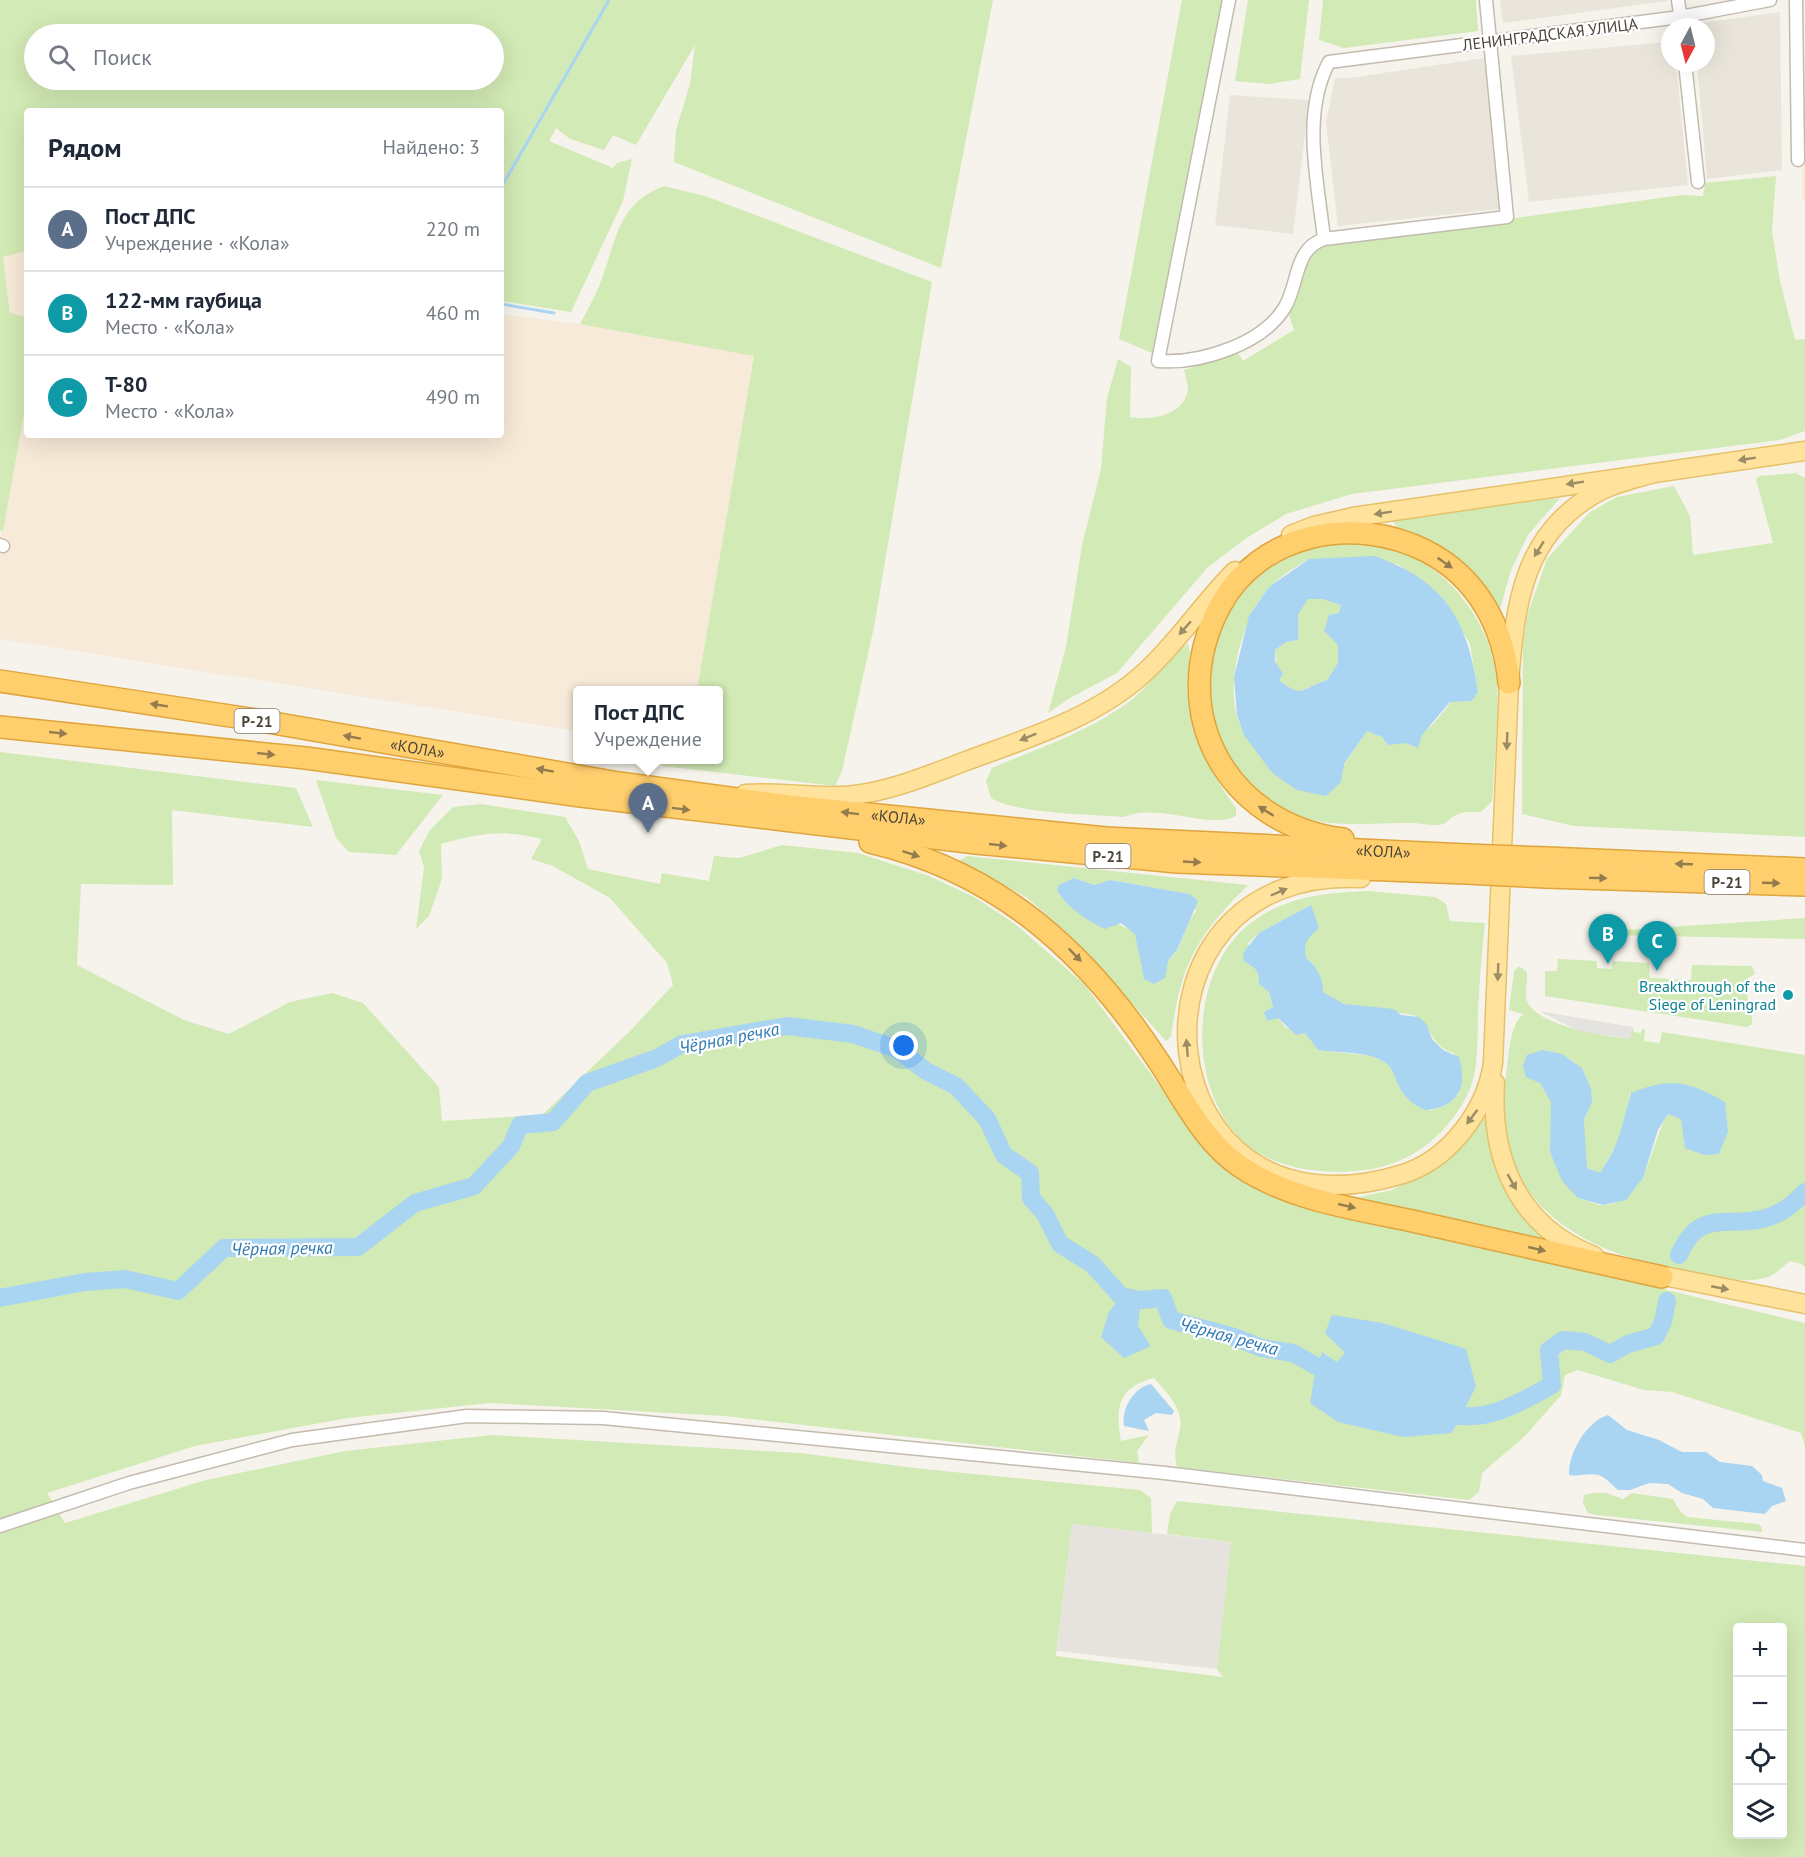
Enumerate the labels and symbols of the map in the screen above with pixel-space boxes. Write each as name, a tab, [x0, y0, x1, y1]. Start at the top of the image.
street label: ЛЕНИНГРАДСКАЯ УЛИЦА	[1460, 13, 1639, 55]
north arrow	[1661, 18, 1715, 72]
one-way arrow	[1738, 455, 1757, 464]
one-way arrow	[1566, 478, 1585, 487]
one-way arrow	[1373, 508, 1392, 517]
one-way arrow	[1533, 541, 1544, 557]
one-way arrow	[1437, 556, 1452, 568]
one-way arrow	[1179, 620, 1192, 636]
one-way arrow	[150, 701, 169, 710]
road number: Р-21	[234, 709, 280, 733]
one-way arrow	[49, 728, 68, 737]
one-way arrow	[342, 732, 361, 741]
one-way arrow	[1502, 732, 1511, 751]
one-way arrow	[1019, 733, 1037, 742]
street label: «КОЛА»	[389, 734, 447, 763]
one-way arrow	[257, 749, 276, 759]
one-way arrow	[536, 766, 555, 775]
pin: A	[628, 784, 668, 833]
one-way arrow	[671, 804, 690, 813]
street label: «КОЛА»	[870, 804, 927, 830]
one-way arrow	[1257, 805, 1274, 816]
one-way arrow	[840, 808, 859, 818]
one-way arrow	[988, 840, 1007, 850]
street label: «КОЛА»	[1355, 840, 1411, 862]
road number: Р-21	[1086, 844, 1130, 868]
one-way arrow	[902, 850, 920, 859]
one-way arrow	[1182, 858, 1201, 867]
one-way arrow	[1674, 859, 1693, 868]
road number: Р-21	[1704, 870, 1750, 894]
one-way arrow	[1588, 873, 1607, 883]
one-way arrow	[1761, 879, 1780, 888]
one-way arrow	[1270, 887, 1288, 896]
pin: B	[1588, 914, 1628, 964]
pin: C	[1638, 922, 1676, 971]
one-way arrow	[1068, 948, 1082, 963]
one-way arrow	[1494, 962, 1503, 981]
place label: Breakthrough of the Siege of Leningrad	[1639, 976, 1776, 1014]
marker: Breakthrough of the Siege of Leningrad	[1781, 988, 1795, 1002]
water label: Чёрная речка	[677, 1017, 781, 1059]
your location	[889, 1031, 918, 1060]
one-way arrow	[1182, 1038, 1192, 1057]
one-way arrow	[1466, 1109, 1478, 1125]
one-way arrow	[1506, 1174, 1517, 1190]
one-way arrow	[1338, 1202, 1356, 1212]
water label: Чёрная речка	[231, 1236, 333, 1260]
one-way arrow	[1528, 1245, 1547, 1254]
one-way arrow	[1710, 1284, 1729, 1293]
water label: Чёрная речка	[1177, 1312, 1281, 1360]

